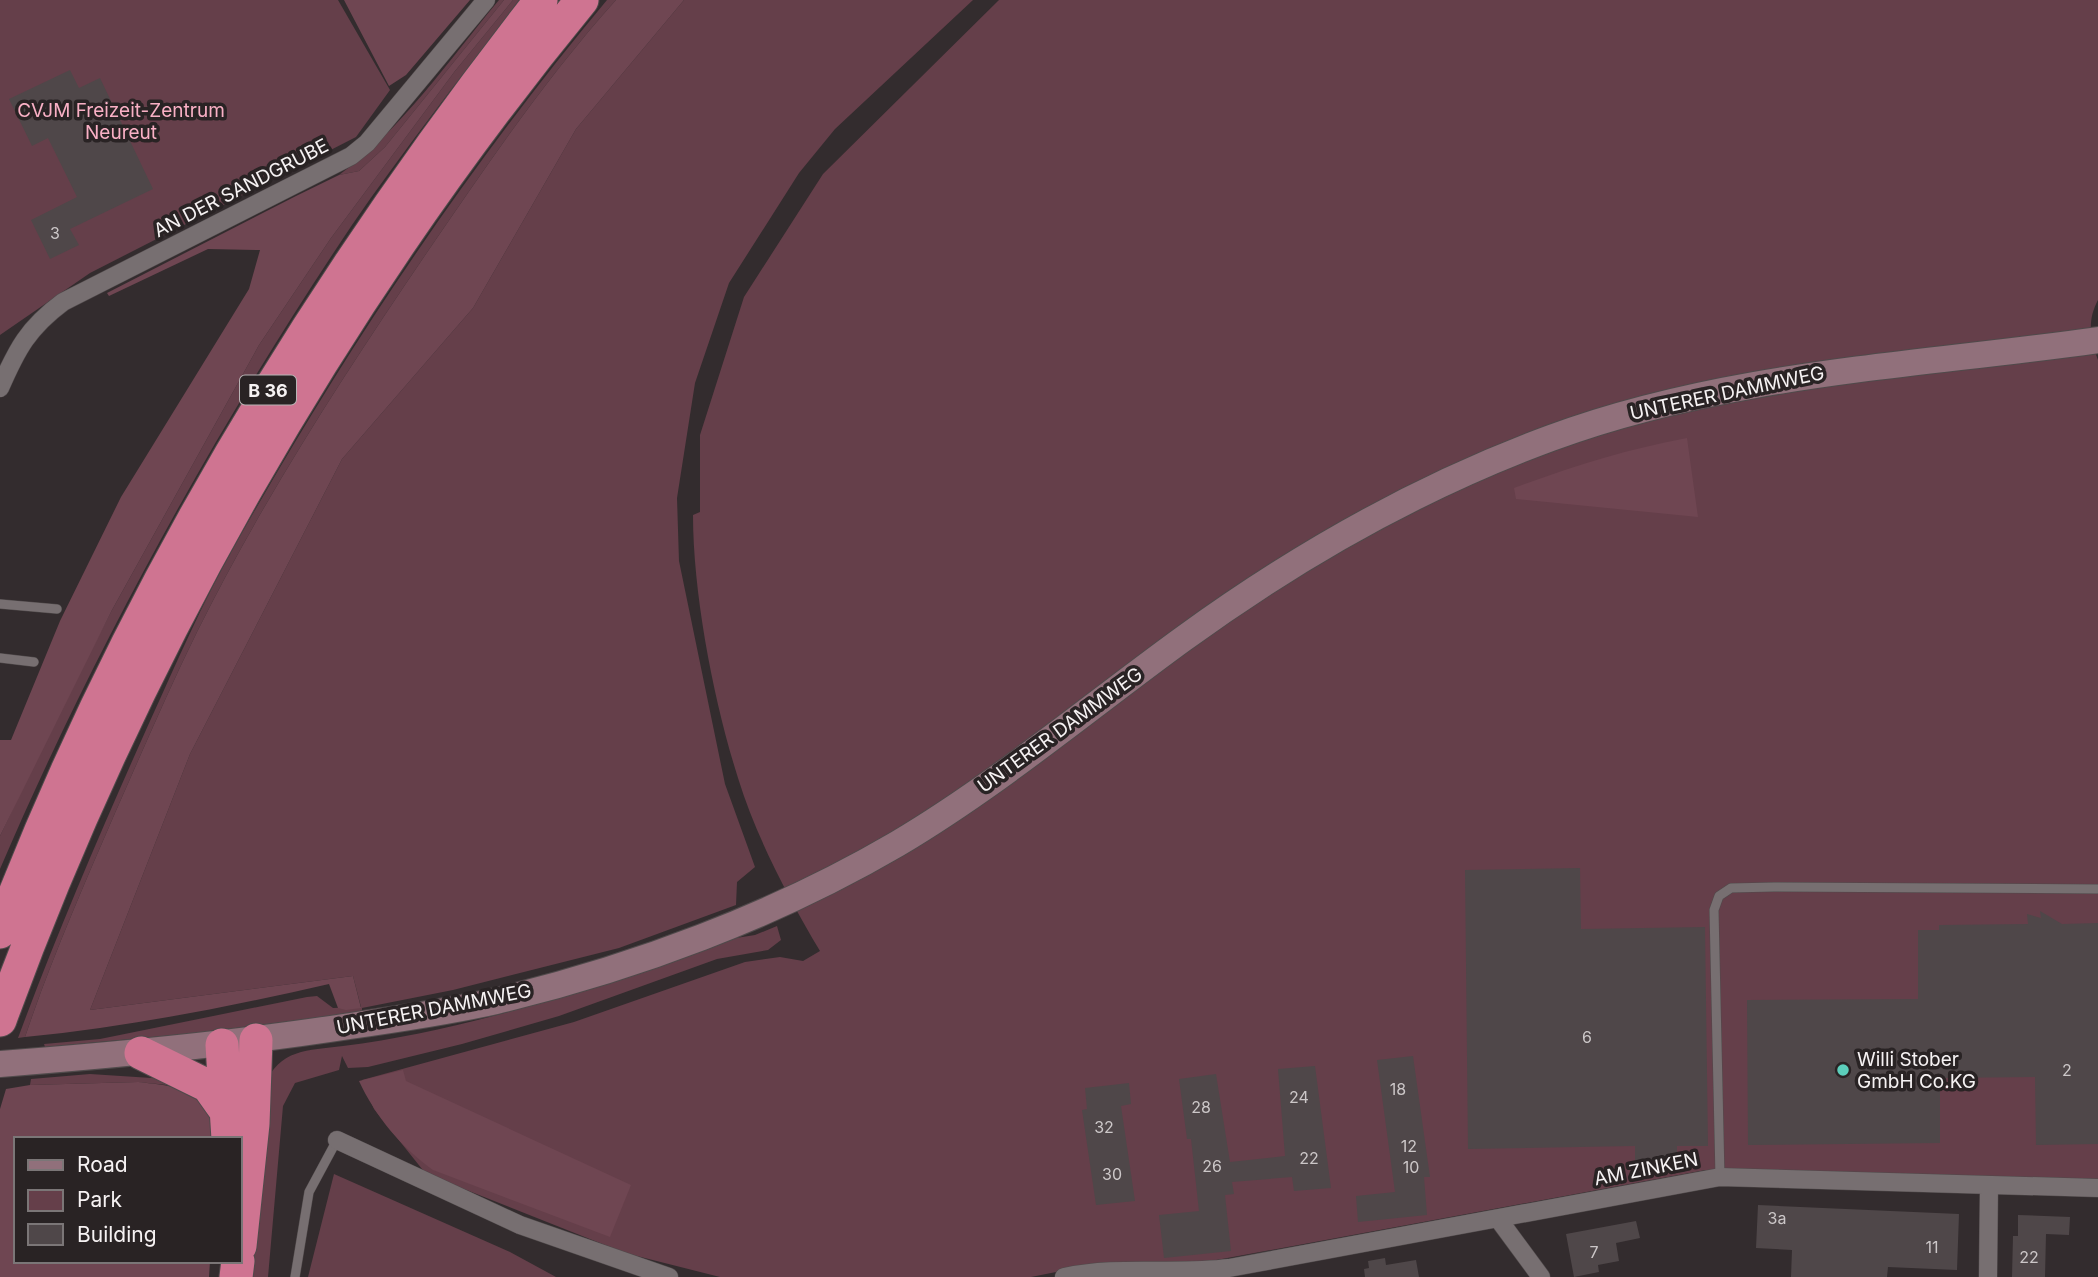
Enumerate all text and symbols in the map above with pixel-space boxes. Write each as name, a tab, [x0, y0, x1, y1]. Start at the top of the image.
park label: CVJM Freizeit-Zentrum Neureut	[17, 99, 225, 144]
street label: AN DER SANDGRUBE	[150, 134, 332, 242]
house number: 3	[50, 223, 60, 243]
street label: UNTERER DAMMWEG	[1628, 361, 1826, 425]
road number: B 36	[240, 376, 296, 404]
street label: UNTERER DAMMWEG	[973, 662, 1147, 798]
street label: UNTERER DAMMWEG	[335, 979, 533, 1039]
house number: 6	[1582, 1027, 1592, 1047]
place label: Willi Stober GmbH Co.KG	[1857, 1048, 1976, 1093]
house number: 2	[2062, 1060, 2072, 1080]
marker: Willi Stober GmbH Co.KG	[1835, 1062, 1851, 1078]
house number: 18	[1390, 1079, 1406, 1099]
house number: 24	[1289, 1087, 1309, 1107]
house number: 28	[1191, 1097, 1211, 1117]
house number: 32	[1094, 1117, 1114, 1137]
house number: 12	[1401, 1136, 1417, 1156]
legend	[14, 1137, 242, 1263]
house number: 22	[1299, 1148, 1319, 1168]
street label: AM ZINKEN	[1592, 1148, 1700, 1190]
text: Road	[77, 1152, 128, 1177]
house number: 26	[1202, 1156, 1222, 1176]
house number: 10	[1403, 1157, 1419, 1177]
house number: 30	[1102, 1164, 1122, 1184]
text: Park	[77, 1187, 122, 1212]
house number: 3a	[1768, 1208, 1786, 1228]
text: Building	[77, 1222, 157, 1247]
house number: 11	[1925, 1237, 1939, 1257]
house number: 7	[1589, 1242, 1599, 1262]
house number: 22	[2019, 1247, 2039, 1267]

